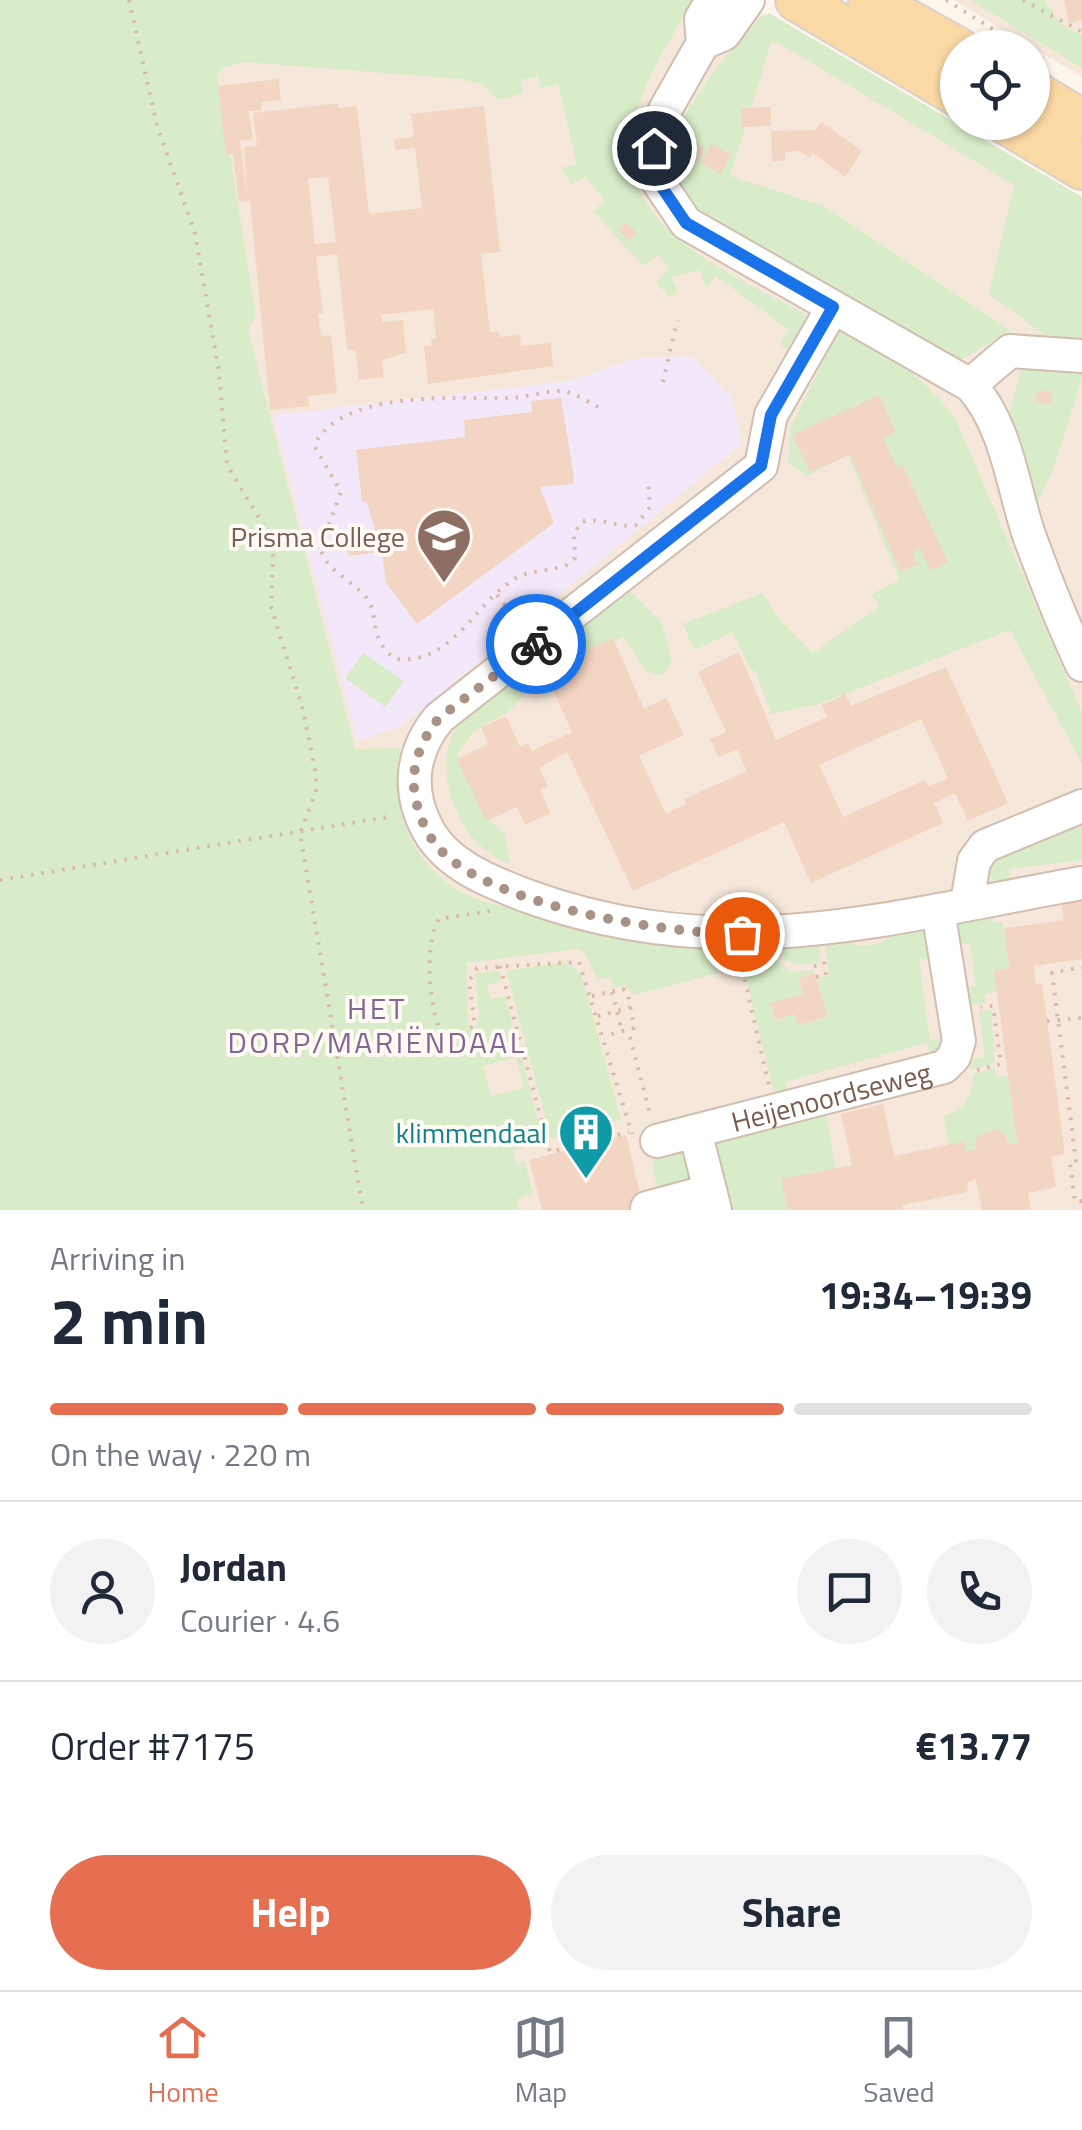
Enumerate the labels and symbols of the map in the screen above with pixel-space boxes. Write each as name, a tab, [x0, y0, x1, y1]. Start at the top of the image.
pin	[612, 106, 697, 191]
school or university icon: Prisma College	[414, 506, 474, 585]
place label: Prisma College	[231, 515, 405, 558]
courier	[486, 594, 586, 694]
pin	[700, 892, 785, 977]
district label: HET DORP/MARIËNDAAL	[227, 985, 527, 1065]
street label: Heijenoordseweg	[727, 1050, 936, 1142]
building icon: klimmendaal	[556, 1102, 616, 1181]
place label: klimmendaal	[396, 1111, 547, 1154]

